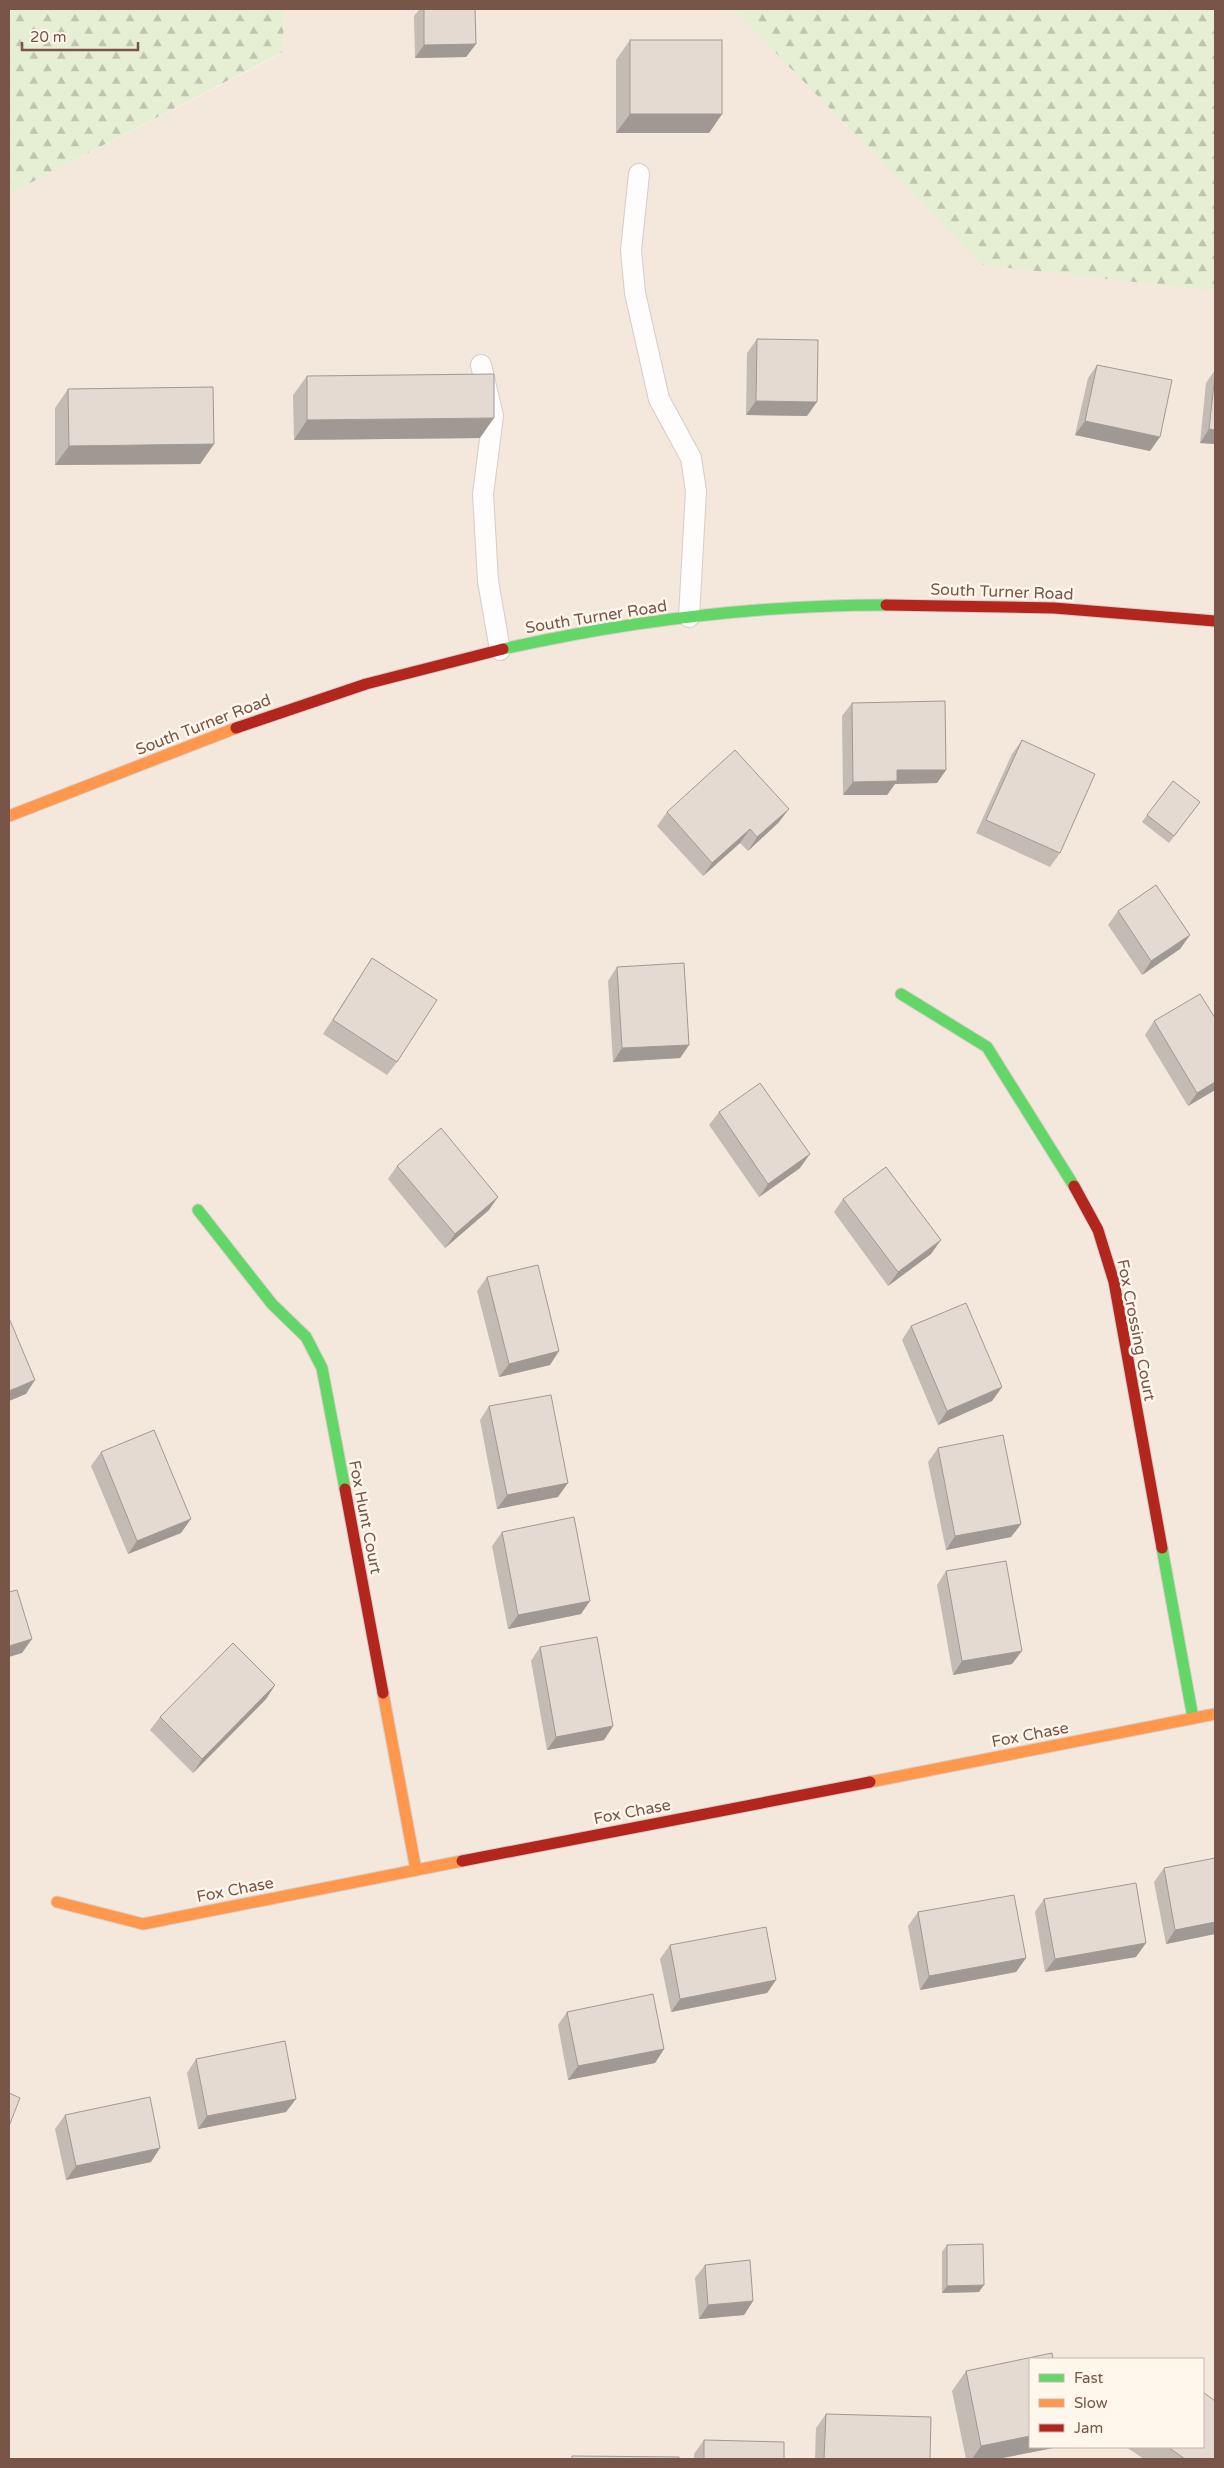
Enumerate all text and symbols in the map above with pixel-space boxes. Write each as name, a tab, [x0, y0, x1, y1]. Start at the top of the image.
scale bar	[22, 20, 139, 52]
text: 20 m	[30, 28, 67, 46]
street label: South Turner Road	[930, 580, 1074, 604]
street label: South Turner Road	[524, 596, 668, 638]
street label: South Turner Road	[133, 690, 274, 760]
street label: Fox Crossing Court	[1112, 1258, 1160, 1403]
street label: Fox Hunt Court	[344, 1459, 386, 1576]
street label: Fox Chase	[990, 1718, 1070, 1752]
street label: Fox Chase	[592, 1795, 672, 1829]
street label: Fox Chase	[195, 1873, 275, 1907]
legend	[1029, 2358, 1204, 2448]
text: Fast	[1074, 2369, 1104, 2387]
text: Slow	[1074, 2394, 1108, 2412]
text: Jam	[1074, 2419, 1103, 2437]

